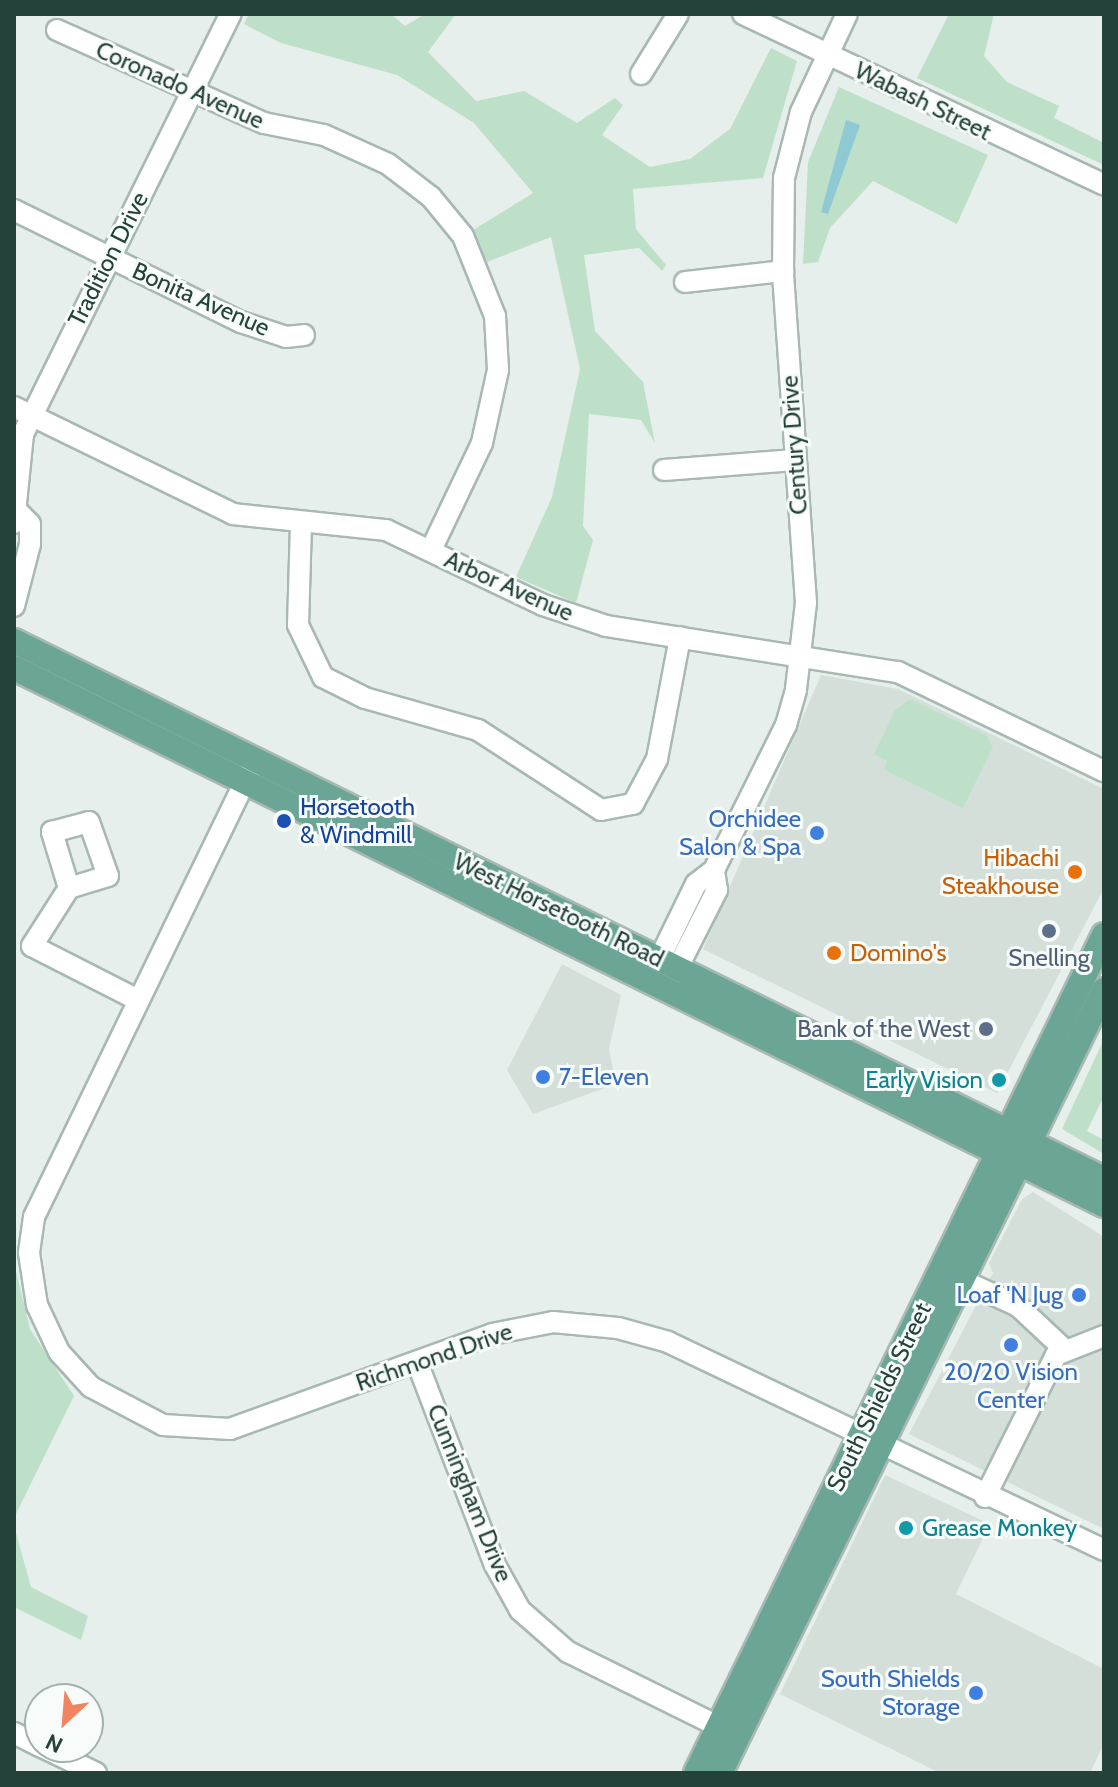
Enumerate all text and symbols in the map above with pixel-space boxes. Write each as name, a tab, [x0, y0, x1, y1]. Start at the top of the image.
street label: Coronado Avenue	[91, 35, 269, 135]
street label: Wabash Street	[850, 56, 996, 146]
street label: Tradition Drive	[62, 187, 154, 331]
street label: Bonita Avenue	[128, 256, 274, 342]
street label: Century Drive	[775, 374, 813, 516]
street label: Arbor Avenue	[440, 545, 578, 627]
place label: Horsetooth & Windmill	[300, 793, 415, 849]
place label: Orchidee Salon & Spa	[679, 805, 801, 861]
marker: Horsetooth & Windmill	[275, 812, 293, 830]
marker: Orchidee Salon & Spa	[808, 824, 826, 842]
place label: Hibachi Steakhouse	[942, 844, 1059, 900]
street label: West Horsetooth Road	[449, 847, 669, 973]
marker: Hibachi Steakhouse	[1066, 863, 1084, 881]
marker: Snelling	[1040, 922, 1058, 940]
place label: Domino's	[850, 939, 947, 967]
marker: Domino's	[825, 944, 843, 962]
place label: Snelling	[1008, 944, 1090, 972]
place label: Bank of the West	[797, 1015, 970, 1043]
marker: Bank of the West	[977, 1020, 995, 1038]
place label: 7-Eleven	[559, 1063, 649, 1091]
place label: Early Vision	[865, 1066, 983, 1094]
marker: 7-Eleven	[534, 1068, 552, 1086]
marker: Early Vision	[990, 1071, 1008, 1089]
place label: Loaf 'N Jug	[956, 1281, 1063, 1309]
marker: Loaf 'N Jug	[1070, 1286, 1088, 1304]
street label: South Shields Street	[821, 1298, 937, 1496]
street label: Richmond Drive	[352, 1317, 516, 1397]
marker: 20/20 Vision Center	[1002, 1336, 1020, 1354]
place label: 20/20 Vision Center	[944, 1358, 1078, 1414]
street label: Cunningham Drive	[421, 1400, 519, 1586]
place label: Grease Monkey	[922, 1514, 1077, 1542]
marker: Grease Monkey	[897, 1519, 915, 1537]
place label: South Shields Storage	[821, 1665, 960, 1721]
north arrow	[24, 1683, 104, 1763]
marker: South Shields Storage	[967, 1684, 985, 1702]
text: N	[41, 1728, 67, 1759]

